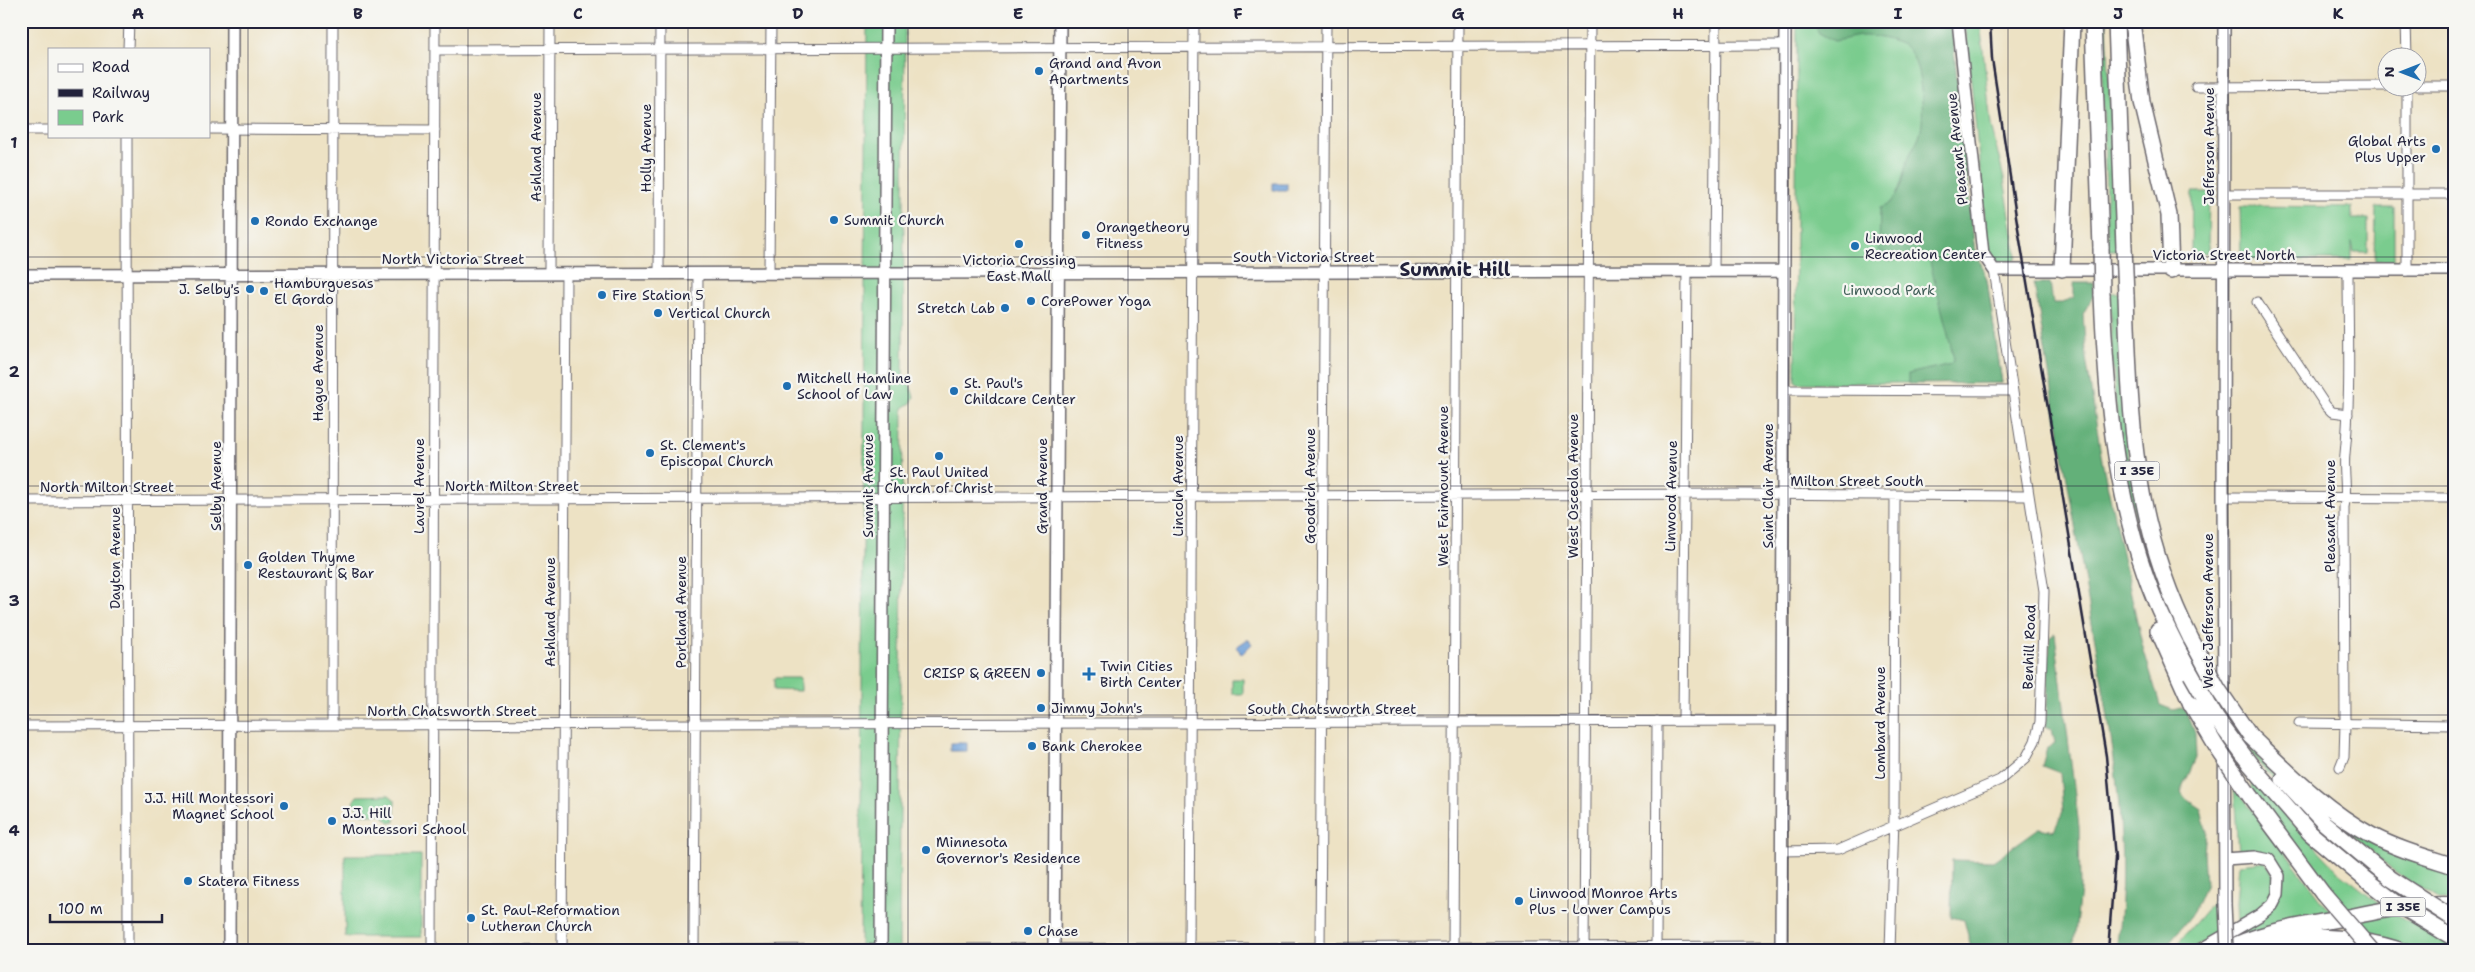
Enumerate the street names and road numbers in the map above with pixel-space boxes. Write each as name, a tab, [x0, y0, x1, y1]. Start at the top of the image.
street label: Jefferson Avenue	[2200, 87, 2218, 205]
street label: Ashland Avenue	[527, 92, 545, 202]
street label: Pleasant Avenue	[1942, 92, 1972, 206]
street label: Holly Avenue	[637, 104, 655, 192]
street label: Victoria Street North	[2153, 246, 2295, 264]
street label: South Victoria Street	[1233, 248, 1375, 266]
street label: North Victoria Street	[382, 250, 524, 268]
street label: Hague Avenue	[309, 324, 327, 422]
street label: West Fairmount Avenue	[1434, 405, 1452, 567]
street label: West Osceola Avenue	[1564, 413, 1582, 558]
street label: Saint Clair Avenue	[1759, 423, 1777, 549]
street label: Goodrich Avenue	[1301, 428, 1319, 544]
street label: Summit Avenue	[859, 434, 877, 538]
street label: Lincoln Avenue	[1169, 435, 1187, 537]
street label: Laurel Avenue	[410, 438, 428, 534]
street label: Grand Avenue	[1033, 438, 1051, 534]
street label: Linwood Avenue	[1661, 440, 1681, 552]
street label: Selby Avenue	[207, 441, 225, 531]
street label: Pleasant Avenue	[2321, 459, 2339, 572]
road number: I 35E	[2114, 462, 2160, 481]
street label: Milton Street South	[1790, 472, 1924, 490]
street label: North Milton Street	[445, 477, 579, 495]
street label: North Milton Street	[40, 478, 174, 496]
street label: Dayton Avenue	[106, 507, 124, 609]
street label: West Jefferson Avenue	[2199, 533, 2217, 689]
street label: Portland Avenue	[672, 556, 690, 668]
street label: Ashland Avenue	[541, 557, 559, 667]
street label: Benhill Road	[2019, 604, 2039, 690]
street label: Lombard Avenue	[1871, 666, 1889, 780]
street label: South Chatsworth Street	[1248, 700, 1416, 718]
street label: North Chatsworth Street	[367, 702, 537, 720]
road number: I 35E	[2380, 898, 2426, 916]

